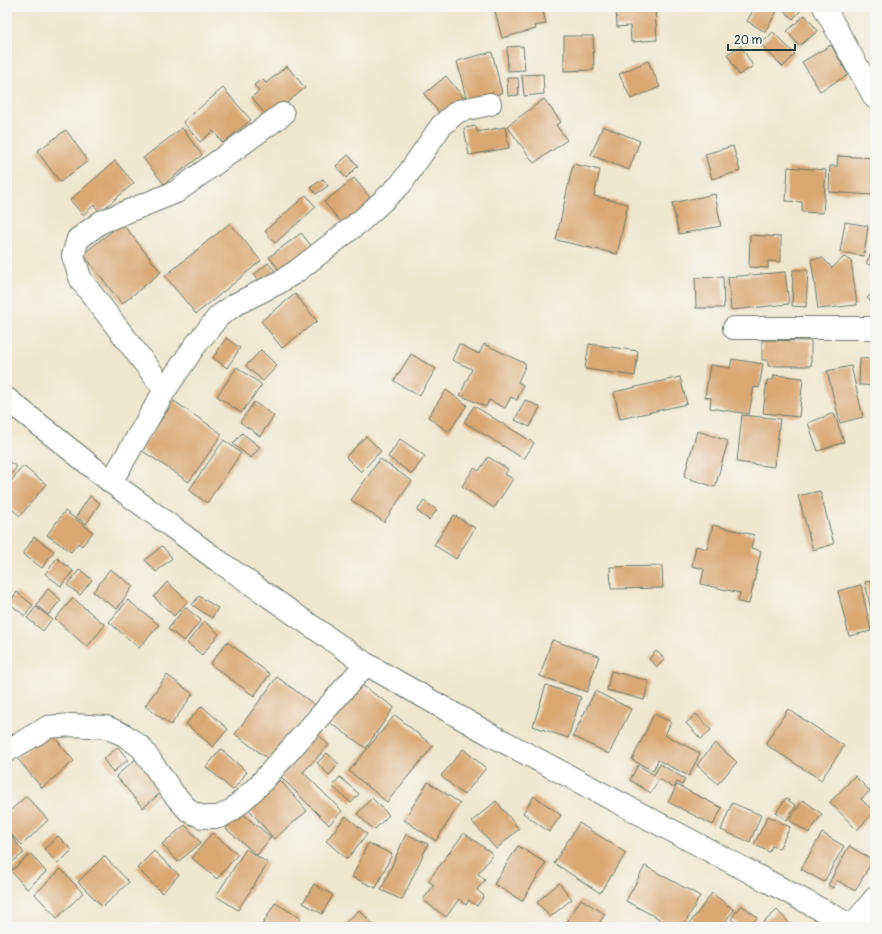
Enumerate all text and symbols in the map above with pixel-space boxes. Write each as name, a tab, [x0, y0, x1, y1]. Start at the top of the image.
scale bar	[728, 26, 795, 52]
text: 20 m	[734, 33, 763, 48]

